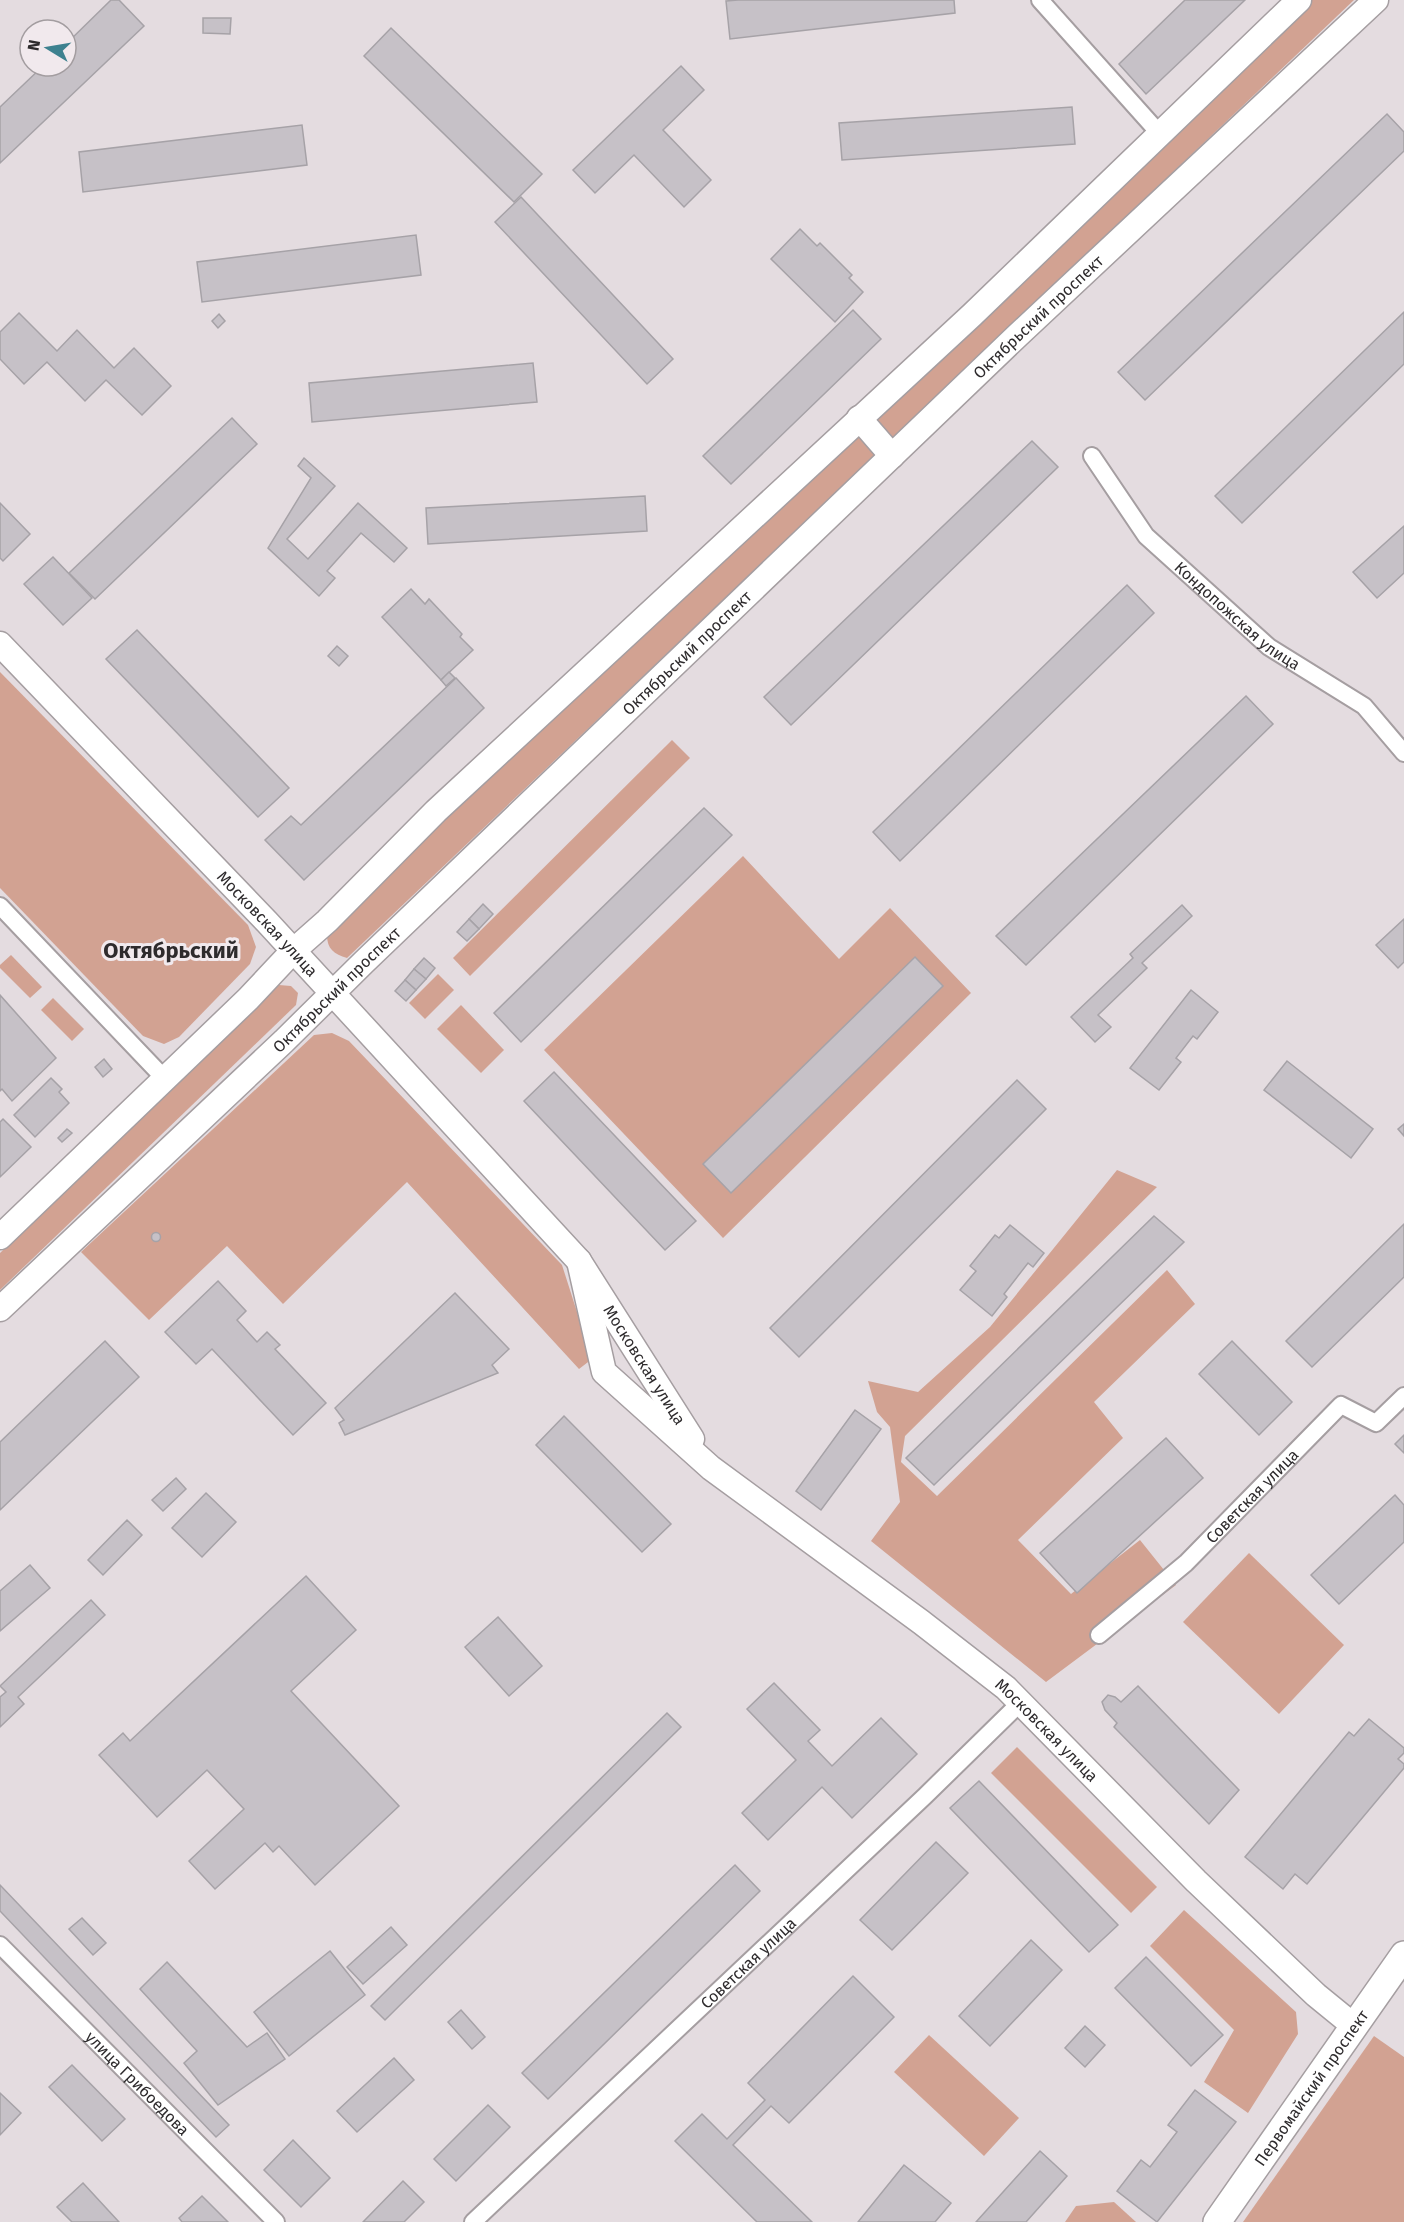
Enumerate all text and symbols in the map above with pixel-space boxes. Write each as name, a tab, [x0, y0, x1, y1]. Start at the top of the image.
north arrow	[18, 18, 78, 78]
text: N	[23, 38, 44, 52]
street label: Октябрьский проспект	[969, 251, 1107, 382]
street label: Кондопожская улица	[1171, 557, 1304, 674]
street label: Октябрьский проспект	[618, 586, 756, 719]
street label: Московская улица	[213, 867, 322, 980]
street label: Октябрьский проспект	[269, 922, 405, 1056]
district label: Октябрьский	[103, 937, 239, 964]
street label: Московская улица	[600, 1301, 690, 1428]
street label: Советская улица	[1202, 1445, 1302, 1547]
street label: Московская улица	[992, 1674, 1102, 1786]
street label: Советская улица	[696, 1913, 800, 2012]
street label: Первомайский проспект	[1250, 2006, 1373, 2169]
street label: улица Грибоедова	[82, 2027, 193, 2139]

